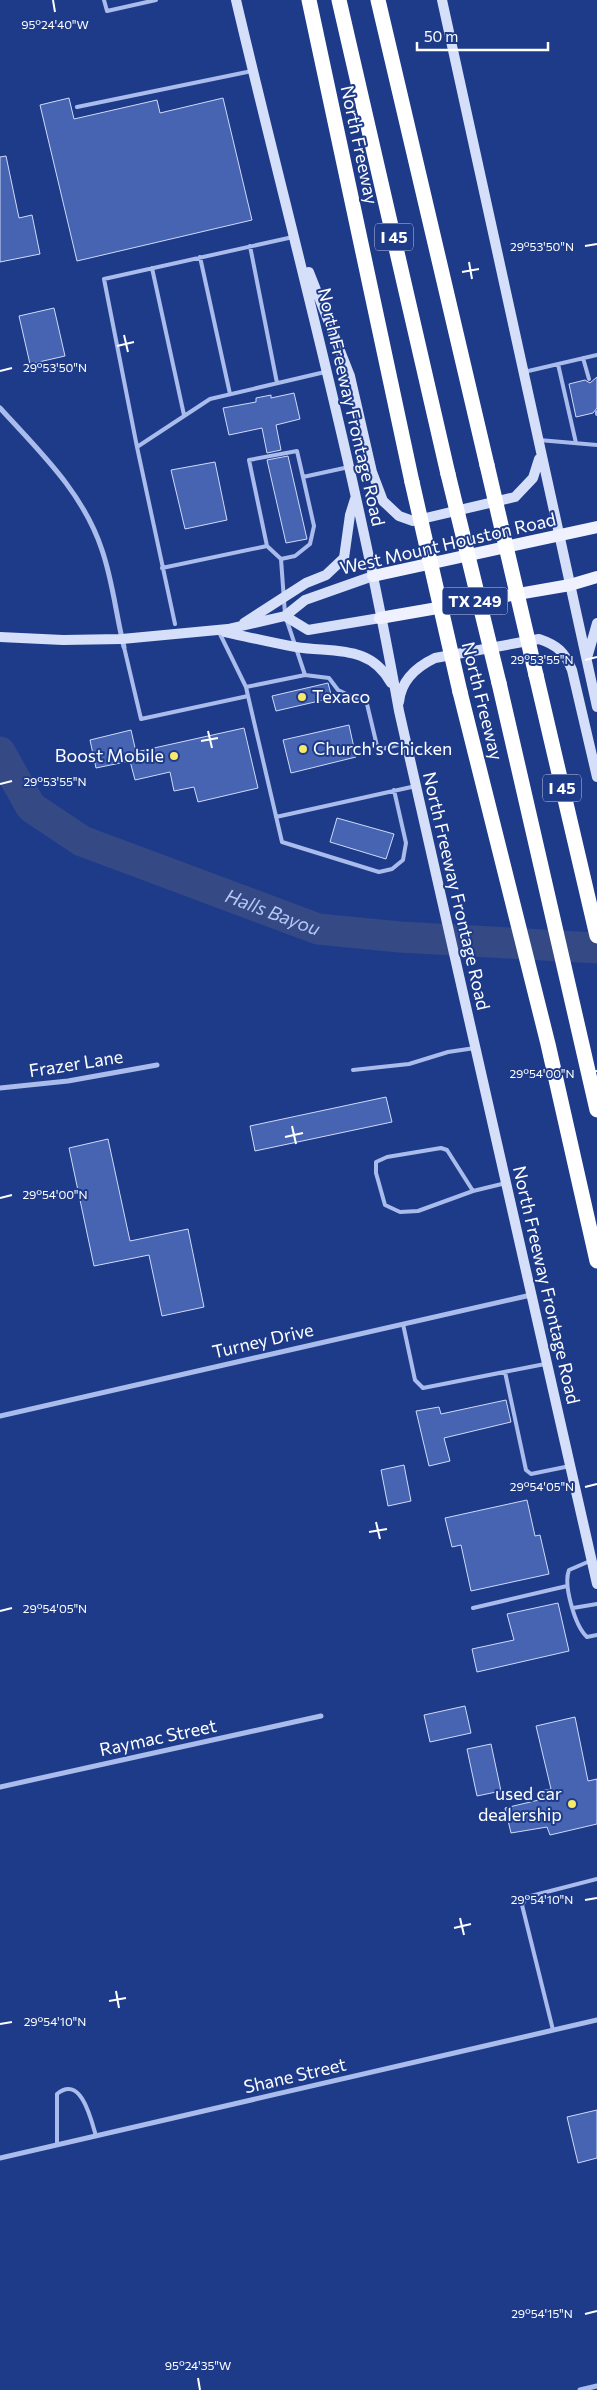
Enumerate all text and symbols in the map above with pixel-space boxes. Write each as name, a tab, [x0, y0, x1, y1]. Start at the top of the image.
text: 95°24'40"W	[21, 17, 89, 31]
scale bar	[417, 20, 548, 52]
text: 50 m	[424, 27, 458, 45]
street label: North Freeway	[337, 83, 383, 206]
road number: I 45	[375, 223, 413, 250]
text: 29°53'50"N	[510, 239, 574, 253]
street label: North Freeway Frontage Road	[314, 285, 390, 528]
text: 29°53'50"N	[23, 360, 87, 374]
street label: West Mount Houston Road	[338, 507, 558, 579]
road number: TX 249	[442, 588, 508, 614]
street label: North Freeway	[458, 639, 508, 762]
text: 29°53'55"N	[511, 652, 574, 666]
place label: Texaco	[312, 685, 370, 707]
marker: Texaco	[296, 691, 308, 703]
place label: Church's Chicken	[313, 737, 452, 759]
marker: Church's Chicken	[297, 743, 309, 755]
place label: Boost Mobile	[55, 744, 164, 766]
marker: Boost Mobile	[168, 750, 180, 762]
street label: North Freeway Frontage Road	[419, 769, 495, 1012]
text: 29°53'55"N	[24, 774, 87, 788]
road number: I 45	[543, 774, 581, 801]
water label: Halls Bayou	[222, 883, 324, 940]
street label: Frazer Lane	[27, 1045, 125, 1081]
text: 29°54'00"N	[509, 1066, 575, 1080]
street label: North Freeway Frontage Road	[509, 1163, 585, 1406]
text: 29°54'00"N	[22, 1187, 88, 1201]
street label: Turney Drive	[210, 1318, 315, 1362]
text: 29°54'05"N	[510, 1479, 574, 1493]
text: 29°54'05"N	[23, 1601, 87, 1615]
street label: Raymac Street	[97, 1714, 218, 1760]
place label: used car dealership	[478, 1782, 562, 1825]
marker: used car dealership	[566, 1798, 578, 1810]
text: 29°54'10"N	[511, 1892, 573, 1906]
text: 29°54'10"N	[24, 2014, 86, 2028]
street label: Shane Street	[241, 2053, 348, 2097]
text: 29°54'15"N	[511, 2306, 573, 2320]
text: 95°24'35"W	[165, 2358, 231, 2372]

